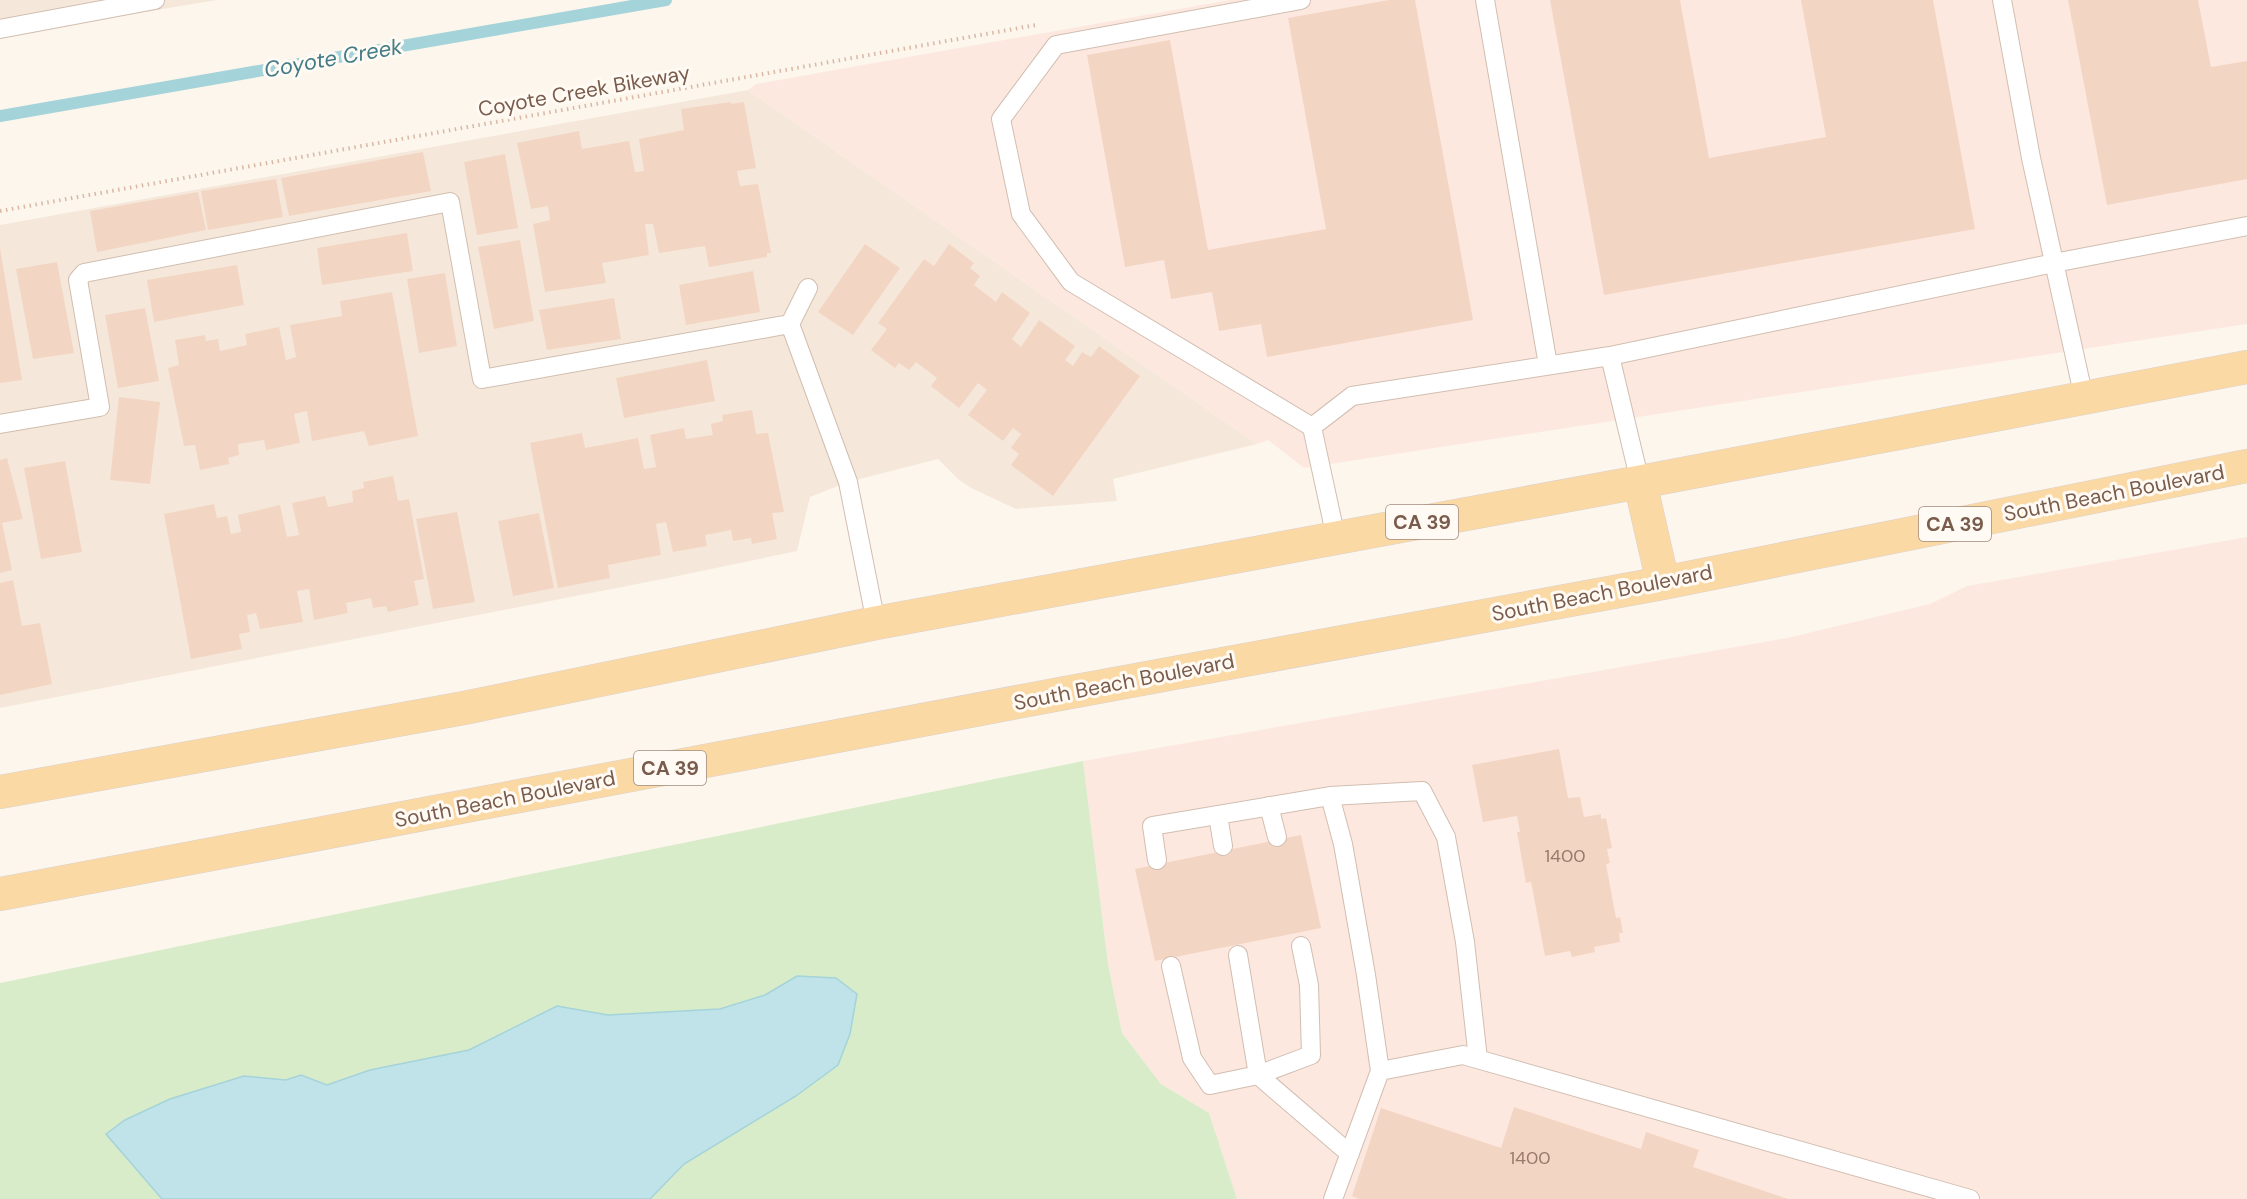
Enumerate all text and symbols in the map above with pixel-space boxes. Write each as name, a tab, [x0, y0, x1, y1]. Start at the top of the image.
water label: Coyote Creek	[262, 31, 405, 84]
street label: Coyote Creek Bikeway	[476, 59, 692, 123]
street label: South Beach Boulevard	[2001, 458, 2227, 528]
road number: CA 39	[1386, 505, 1458, 539]
road number: CA 39	[1919, 507, 1991, 541]
street label: South Beach Boulevard	[1489, 558, 1715, 628]
street label: South Beach Boulevard	[1011, 647, 1237, 717]
road number: CA 39	[634, 751, 706, 785]
street label: South Beach Boulevard	[392, 764, 618, 834]
house number: 1400	[1544, 844, 1586, 868]
house number: 1400	[1509, 1146, 1551, 1170]

